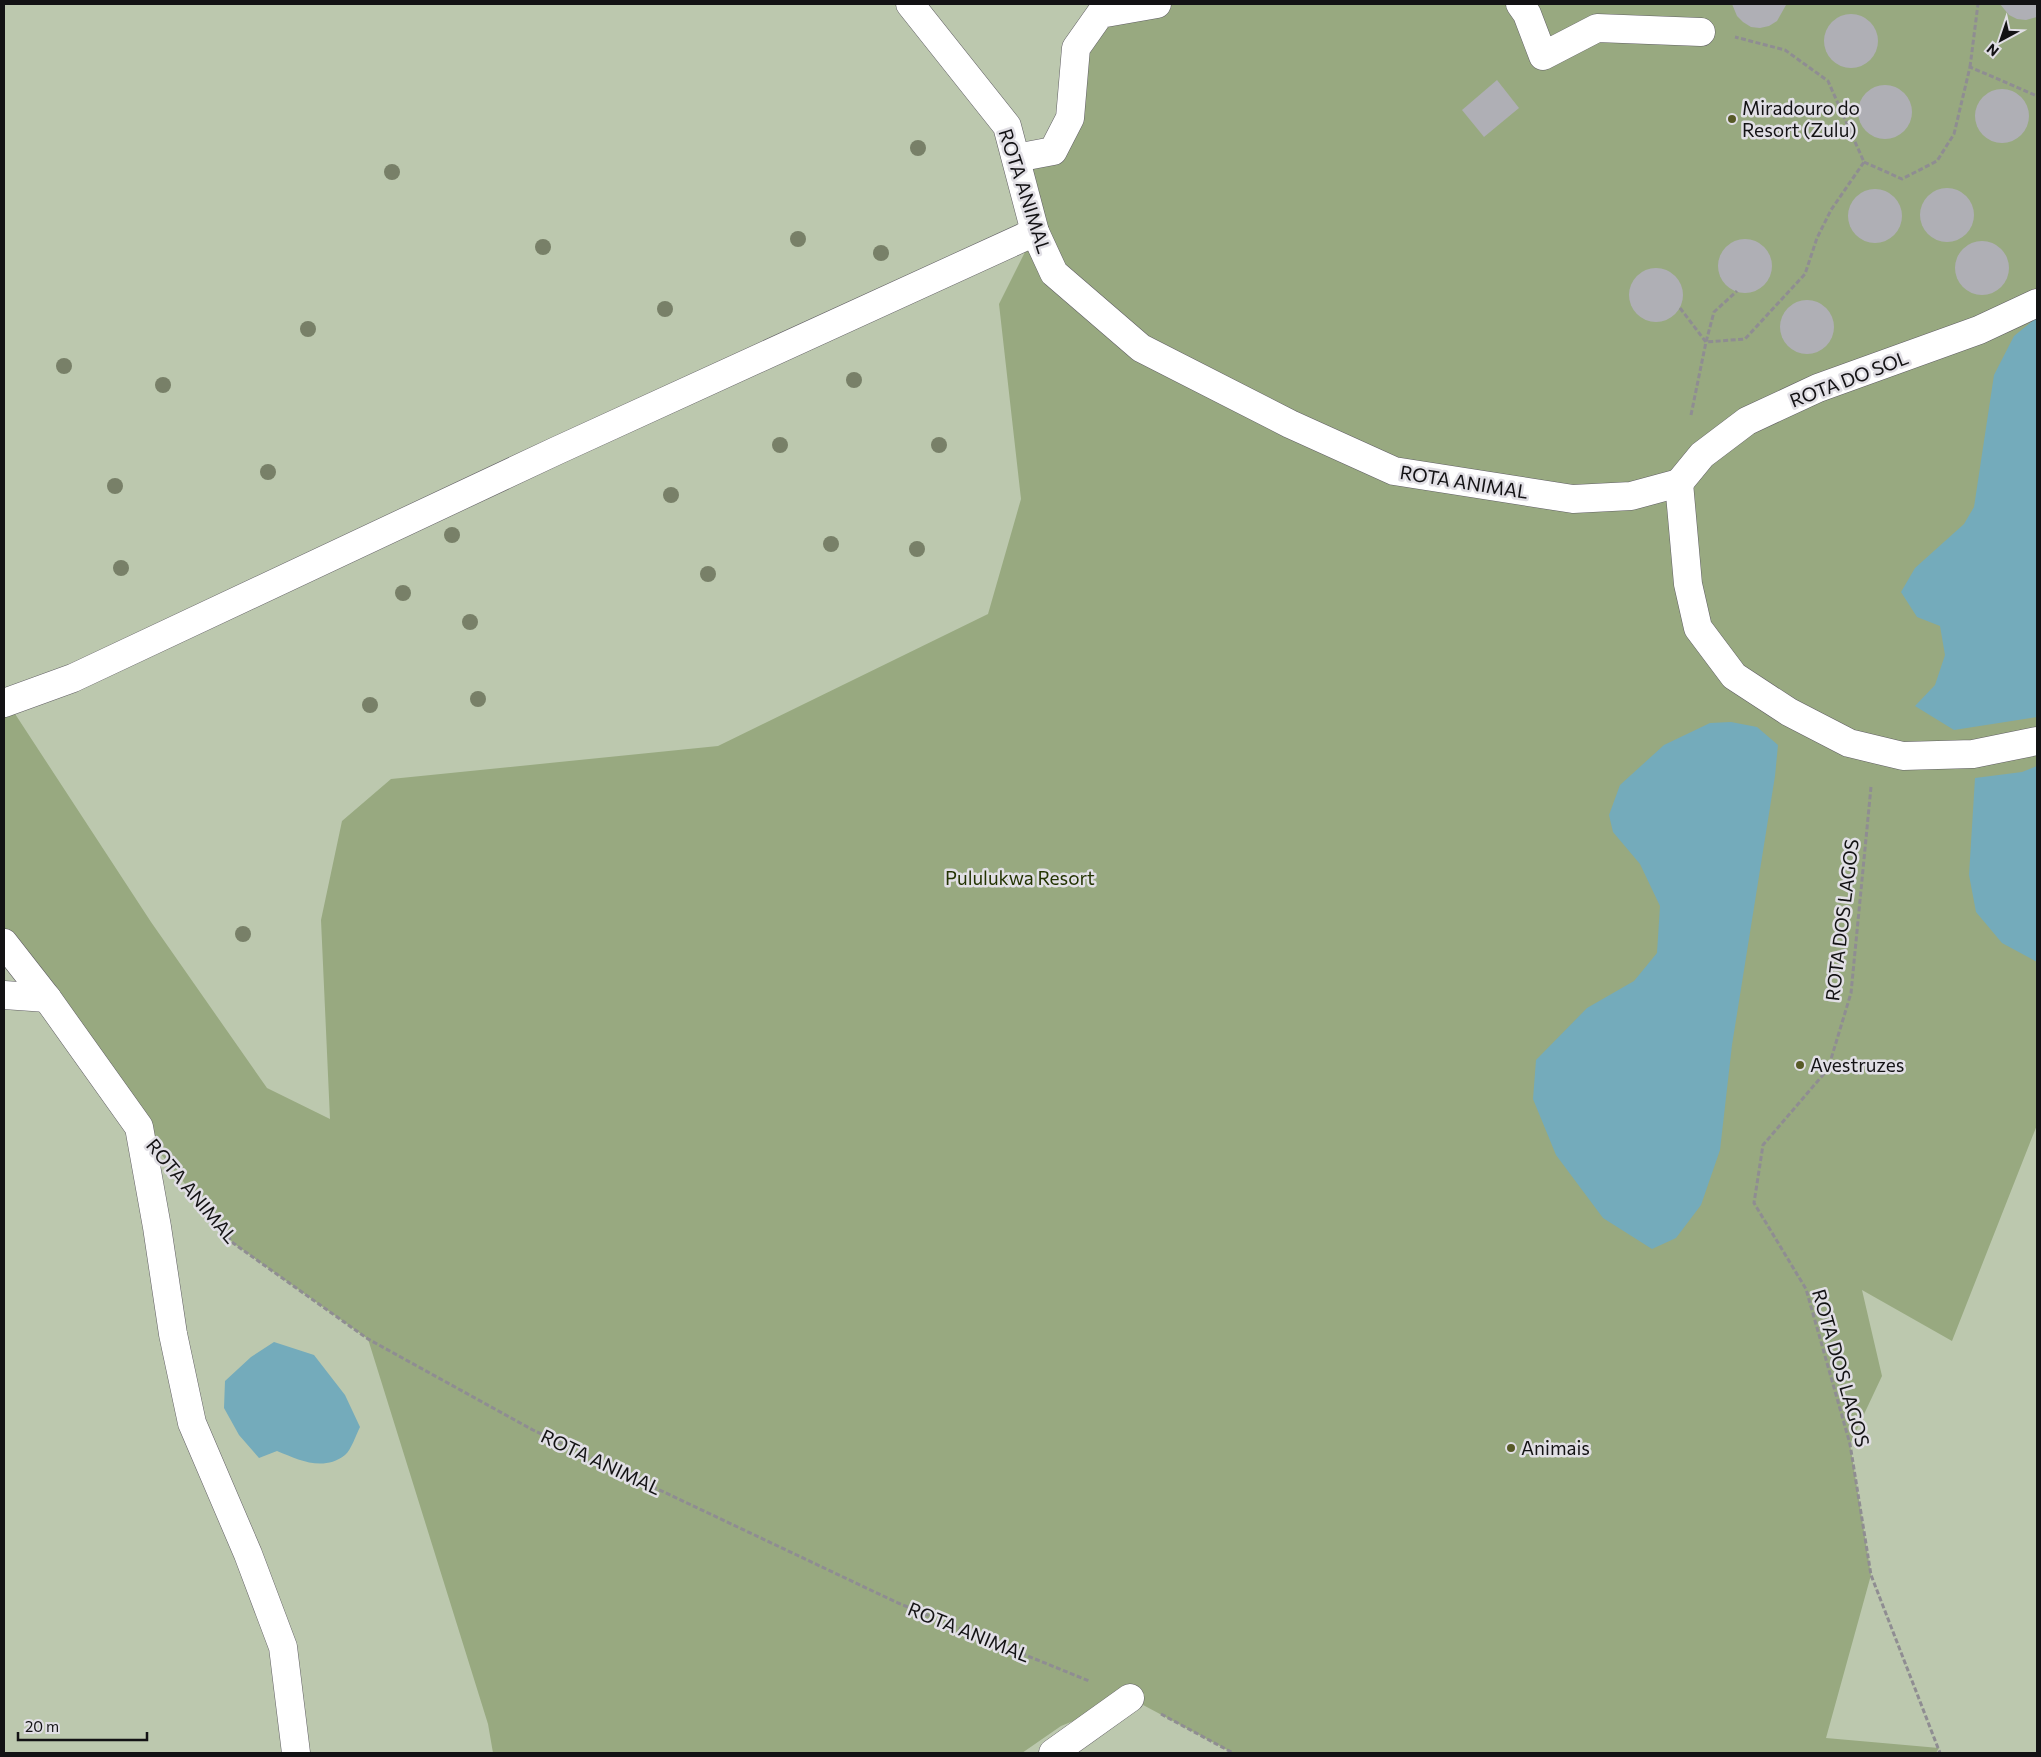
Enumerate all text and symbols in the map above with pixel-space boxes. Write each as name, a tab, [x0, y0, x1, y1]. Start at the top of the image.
north arrow	[1976, 15, 2026, 65]
text: N	[1983, 40, 2002, 60]
place label: Miradouro do Resort (Zulu)	[1742, 96, 1860, 141]
marker: Miradouro do Resort (Zulu)	[1726, 113, 1738, 125]
street label: ROTA ANIMAL	[995, 126, 1056, 256]
street label: ROTA DO SOL	[1786, 345, 1912, 412]
street label: ROTA ANIMAL	[1398, 460, 1530, 503]
street label: ROTA DOS LAGOS	[1820, 838, 1863, 1002]
park label: Pululukwa Resort	[945, 866, 1095, 889]
place label: Avestruzes	[1810, 1053, 1905, 1076]
marker: Avestruzes	[1794, 1059, 1806, 1071]
street label: ROTA ANIMAL	[142, 1134, 243, 1248]
street label: ROTA DOS LAGOS	[1808, 1286, 1875, 1449]
street label: ROTA ANIMAL	[538, 1424, 665, 1499]
place label: Animais	[1521, 1436, 1590, 1459]
marker: Animais	[1505, 1442, 1517, 1454]
street label: ROTA ANIMAL	[905, 1597, 1034, 1667]
scale bar	[18, 1710, 146, 1742]
text: 20 m	[25, 1717, 59, 1735]

